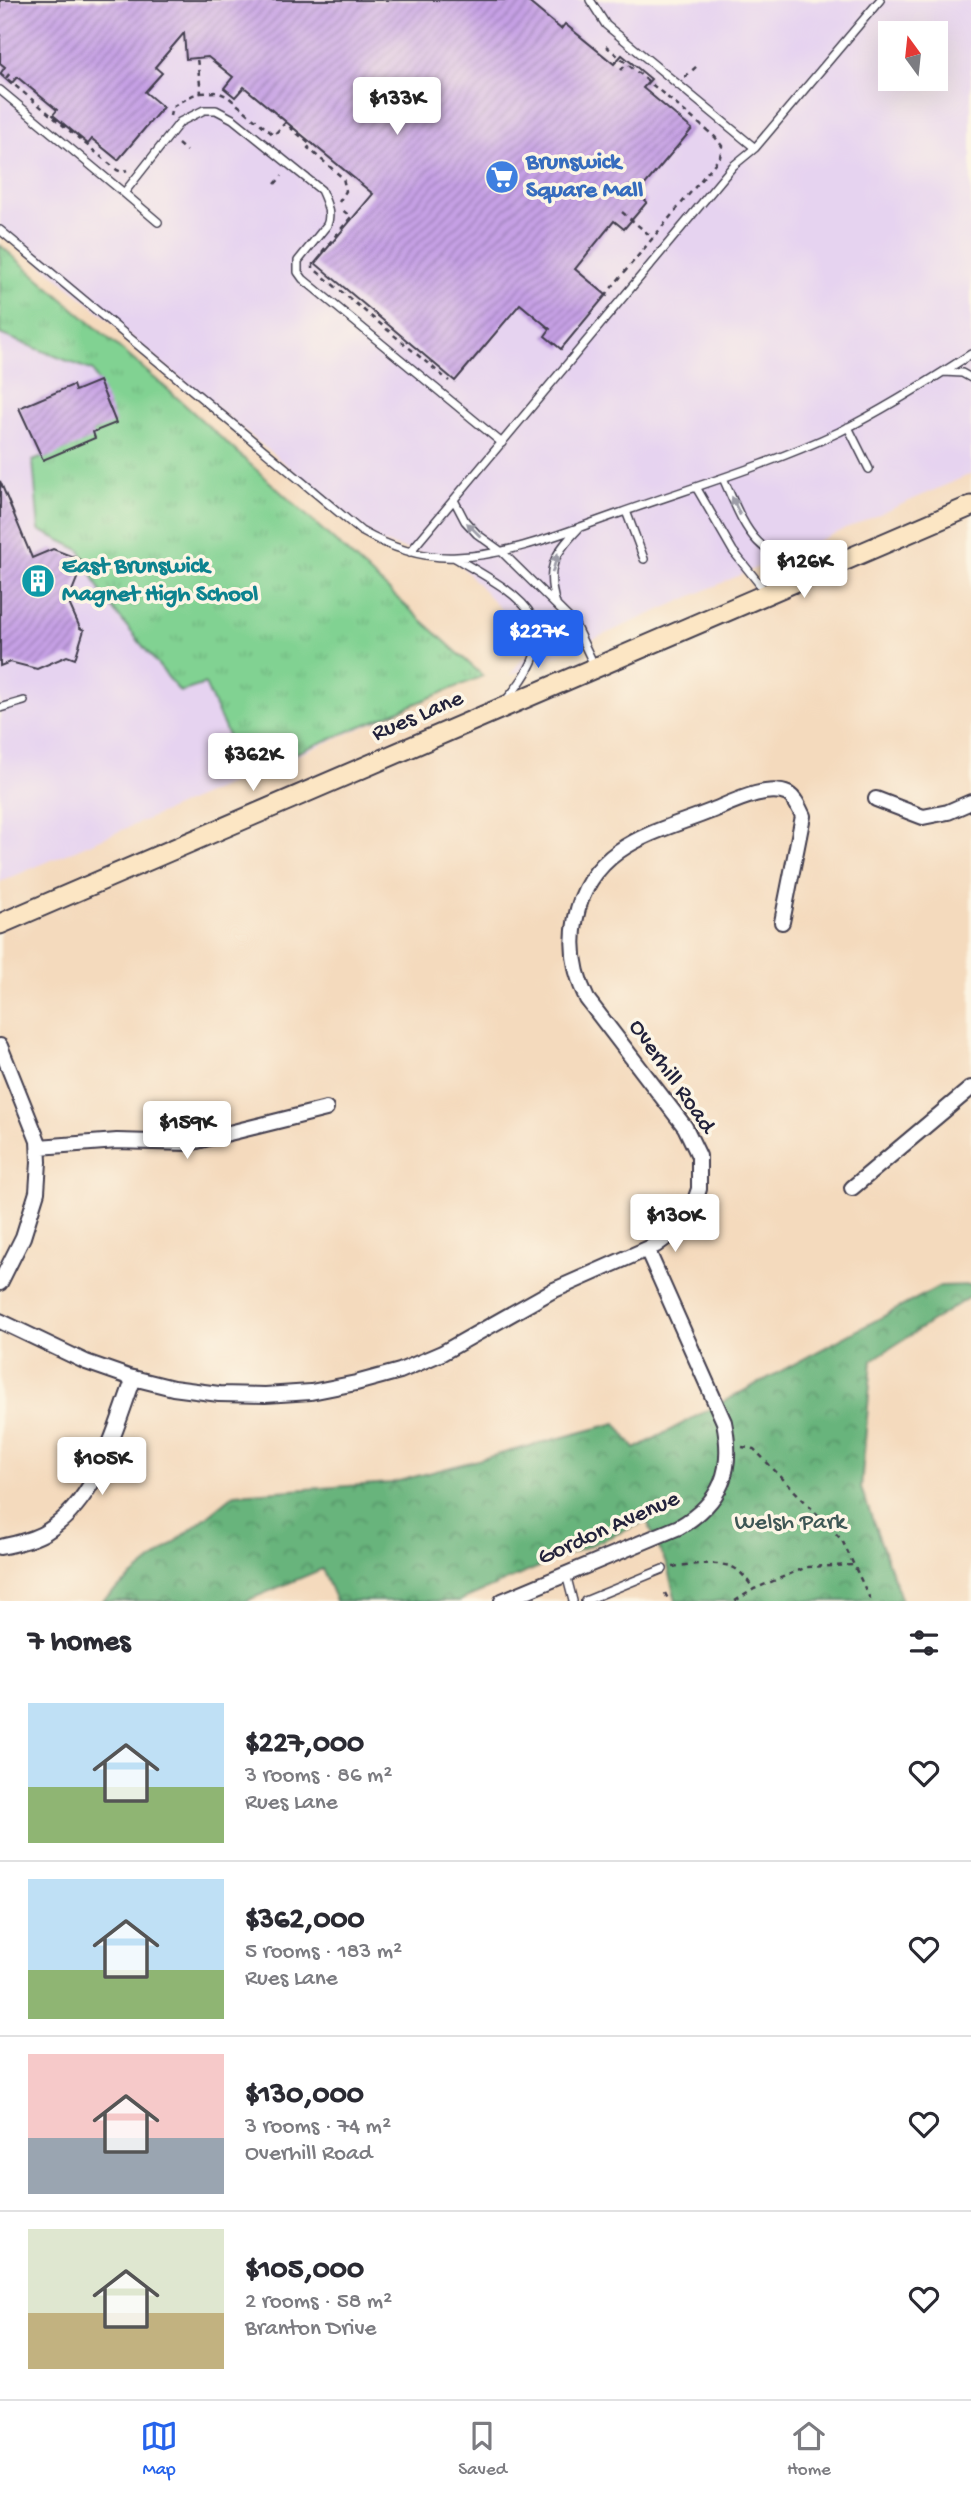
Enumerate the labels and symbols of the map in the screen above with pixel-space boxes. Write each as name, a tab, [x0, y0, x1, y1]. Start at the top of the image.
north arrow	[878, 21, 948, 91]
pin: $133K	[348, 78, 446, 137]
place label: Brunswick Square Mall	[525, 149, 643, 206]
supermarket icon: Brunswick Square Mall	[483, 158, 521, 196]
one-way arrow	[730, 496, 742, 516]
one-way arrow	[466, 522, 483, 538]
pin: $126K	[755, 540, 853, 600]
place label: East Brunswick Magnet High School	[62, 553, 258, 610]
one-way arrow	[550, 553, 560, 574]
building icon: East Brunswick Magnet High School	[19, 562, 57, 600]
pin: $227K	[489, 610, 587, 670]
street label: Rues Lane	[368, 685, 469, 749]
pin: $362K	[204, 734, 302, 793]
street label: Overhill Road	[621, 1014, 722, 1141]
pin: $159K	[138, 1102, 236, 1161]
pin: $130K	[626, 1194, 724, 1254]
pin: $105K	[53, 1438, 151, 1497]
street label: Gordon Avenue	[534, 1485, 685, 1573]
park label: Welsh Park	[734, 1509, 848, 1538]

